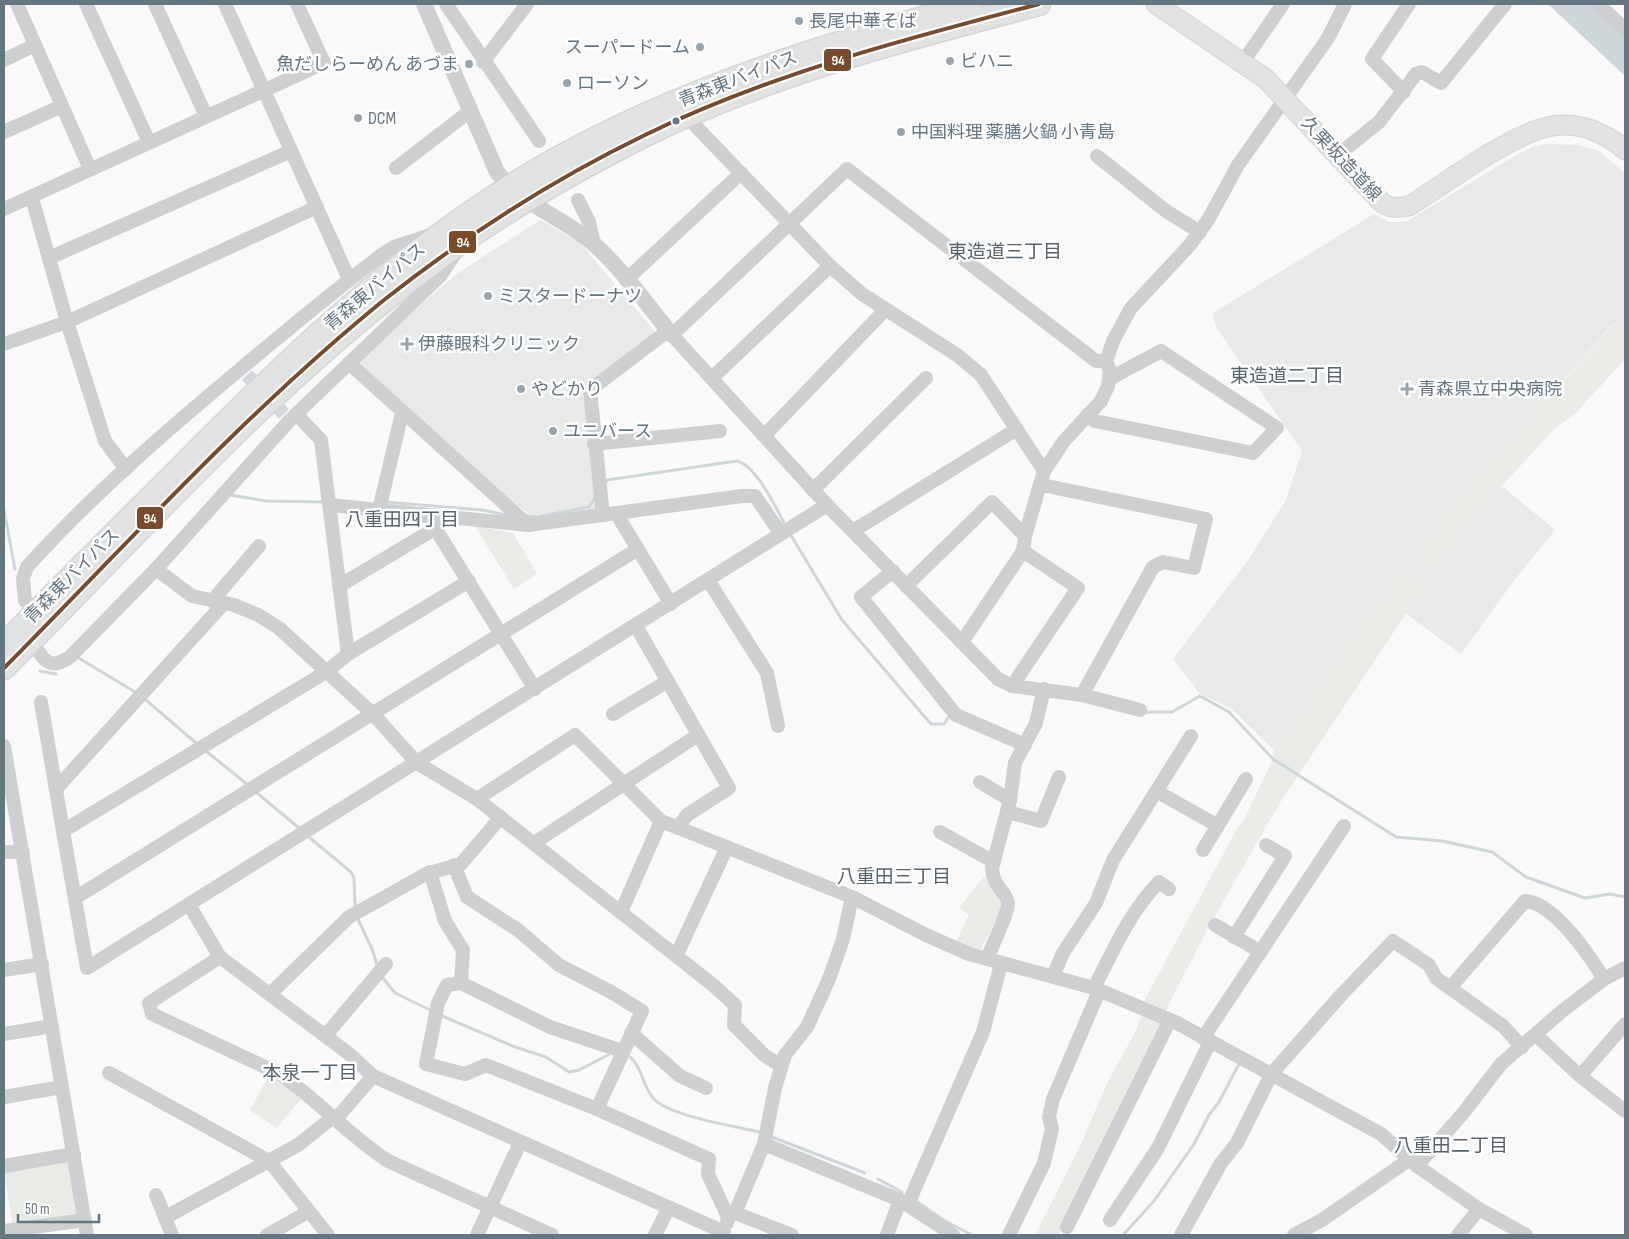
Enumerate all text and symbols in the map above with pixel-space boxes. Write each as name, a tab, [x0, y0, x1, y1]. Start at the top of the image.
place label: 長尾中華そば	[809, 11, 917, 32]
marker: 長尾中華そば	[793, 15, 805, 27]
place label: スーパードーム	[565, 37, 690, 58]
marker: スーパードーム	[694, 41, 706, 53]
street label: 青森東バイパス	[676, 47, 800, 111]
line badge: 94	[823, 48, 852, 72]
place label: ビハニ	[960, 51, 1014, 72]
text: 94	[831, 52, 845, 69]
place label: 魚だしらーめん あづま	[276, 54, 459, 75]
marker: ビハニ	[944, 55, 956, 67]
marker: 魚だしらーめん あづま	[463, 58, 475, 70]
place label: ローソン	[577, 73, 649, 94]
marker: ローソン	[561, 77, 573, 89]
place label: DCM	[368, 108, 396, 129]
marker: DCM	[352, 112, 364, 124]
street label: 久栗坂造道線	[1296, 112, 1386, 206]
unlabelled marker	[671, 116, 681, 126]
place label: 中国料理 薬膳火鍋 小青島	[911, 122, 1115, 143]
marker: 中国料理 薬膳火鍋 小青島	[895, 126, 907, 138]
line badge: 94	[448, 230, 477, 254]
text: 94	[456, 234, 470, 251]
street label: 青森東バイパス	[320, 239, 430, 335]
district label: 東造道三丁目	[948, 241, 1062, 264]
place label: ミスタードーナツ	[498, 286, 642, 307]
marker: ミスタードーナツ	[482, 290, 494, 302]
place label: 伊藤眼科クリニック	[418, 334, 580, 355]
marker: 伊藤眼科クリニック	[400, 337, 414, 351]
district label: 東造道二丁目	[1230, 365, 1344, 388]
place label: やどかり	[531, 379, 603, 400]
place label: 青森県立中央病院	[1418, 379, 1562, 400]
marker: 青森県立中央病院	[1400, 382, 1414, 396]
marker: やどかり	[515, 383, 527, 395]
place label: ユニバース	[563, 421, 652, 442]
marker: ユニバース	[547, 425, 559, 437]
line badge: 94	[136, 506, 164, 530]
district label: 八重田四丁目	[345, 509, 459, 532]
text: 94	[143, 510, 157, 527]
street label: 青森東バイパス	[20, 524, 124, 628]
district label: 八重田三丁目	[837, 866, 951, 889]
district label: 本泉一丁目	[262, 1062, 358, 1085]
district label: 八重田二丁目	[1394, 1135, 1508, 1158]
scale bar	[18, 1192, 99, 1224]
text: 50 m	[25, 1200, 50, 1219]

